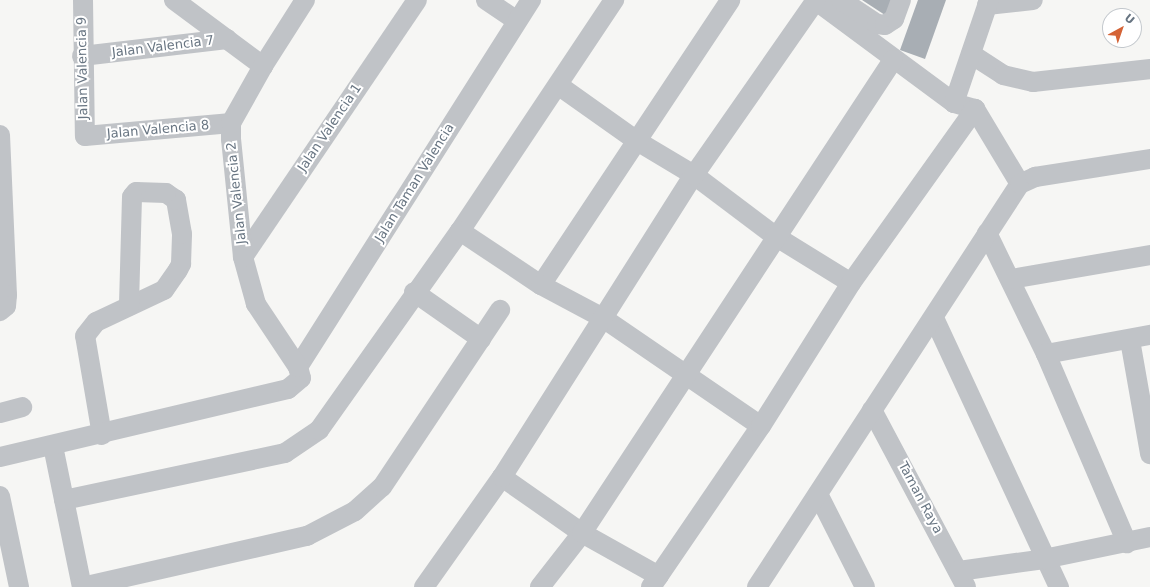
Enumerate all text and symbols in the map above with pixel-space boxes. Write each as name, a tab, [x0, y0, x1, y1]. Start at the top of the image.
north arrow	[1102, 8, 1142, 48]
text: U	[1122, 11, 1137, 27]
street label: Jalan Valencia 9	[74, 17, 92, 119]
street label: Jalan Valencia 7	[111, 33, 215, 61]
street label: Jalan Valencia 1	[295, 81, 365, 175]
street label: Jalan Valencia 8	[106, 118, 210, 142]
street label: Jalan Taman Valencia	[372, 121, 458, 245]
street label: Jalan Valencia 2	[224, 141, 250, 245]
street label: Taman Raya	[895, 459, 945, 537]

